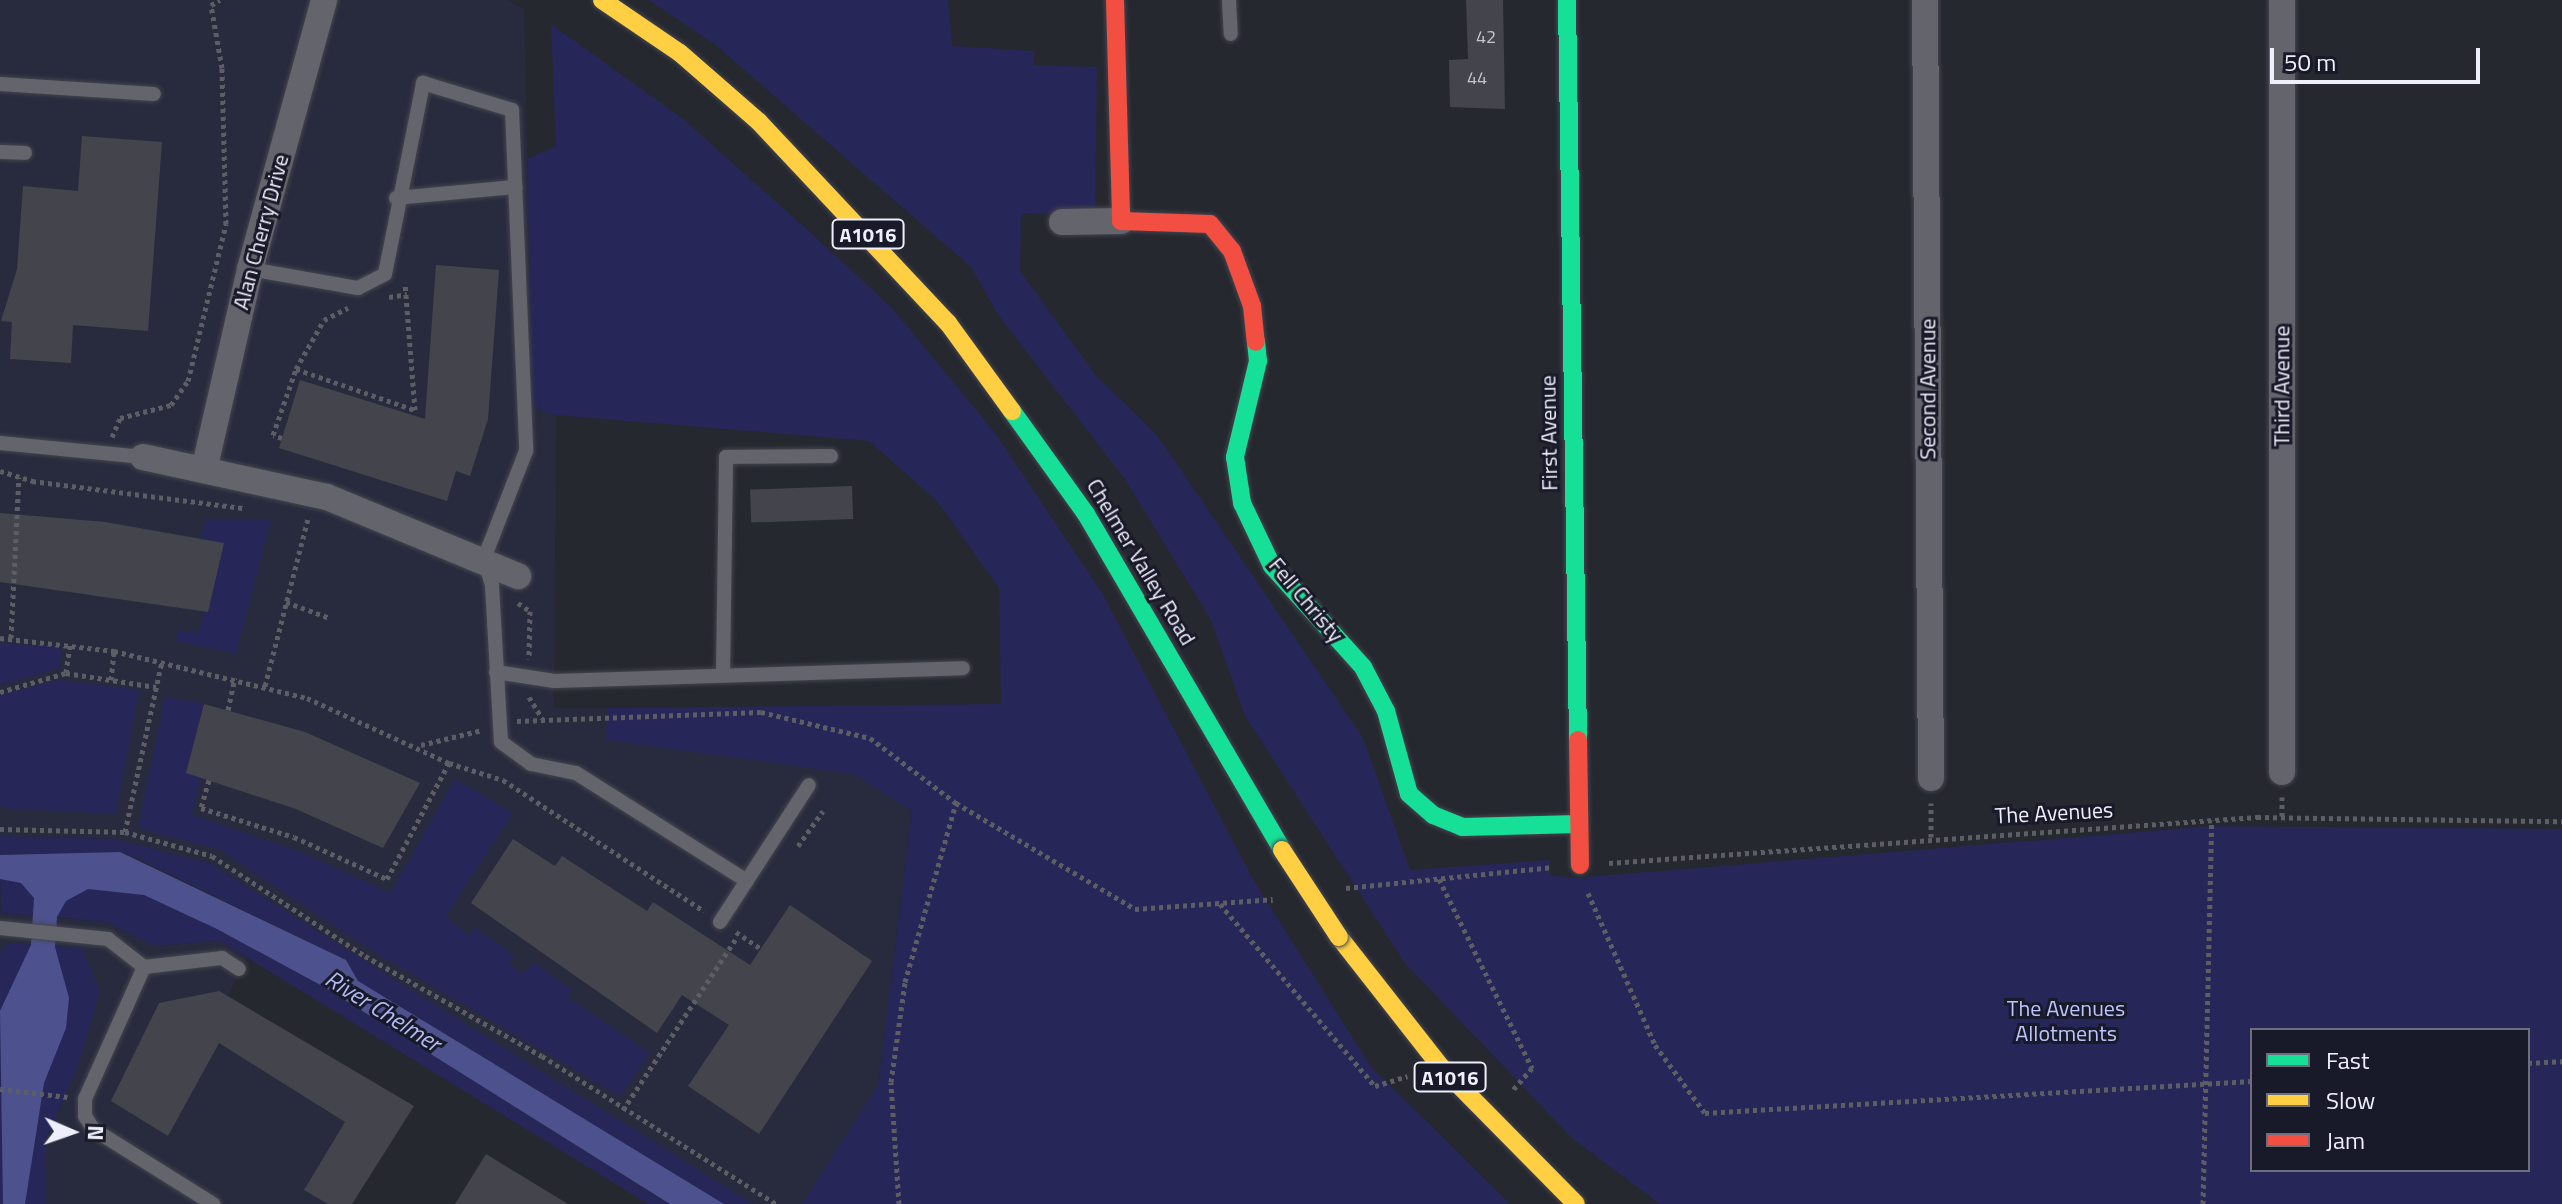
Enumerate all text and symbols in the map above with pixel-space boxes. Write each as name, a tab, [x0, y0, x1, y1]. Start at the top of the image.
house number: 42	[1476, 26, 1496, 48]
scale bar	[2274, 32, 2484, 82]
text: 50 m	[2284, 44, 2336, 80]
house number: 44	[1467, 67, 1487, 89]
street label: Alan Cherry Drive	[228, 152, 294, 312]
road number: A1016	[830, 218, 906, 250]
street label: Second Avenue	[1915, 318, 1941, 460]
street label: Third Avenue	[2269, 326, 2295, 446]
street label: First Avenue	[1535, 375, 1563, 491]
street label: Chelmer Valley Road	[1081, 474, 1201, 650]
street label: Fell Christy	[1263, 552, 1349, 648]
street label: The Avenues	[1994, 797, 2114, 829]
water label: River Chelmer	[320, 964, 446, 1058]
park label: The Avenues Allotments	[2007, 995, 2125, 1046]
legend	[2250, 1028, 2530, 1172]
text: Fast	[2326, 1042, 2369, 1078]
road number: A1016	[1412, 1061, 1488, 1093]
text: Slow	[2326, 1082, 2375, 1118]
north arrow	[32, 1092, 112, 1172]
text: Jam	[2326, 1122, 2365, 1158]
text: N	[79, 1125, 113, 1141]

